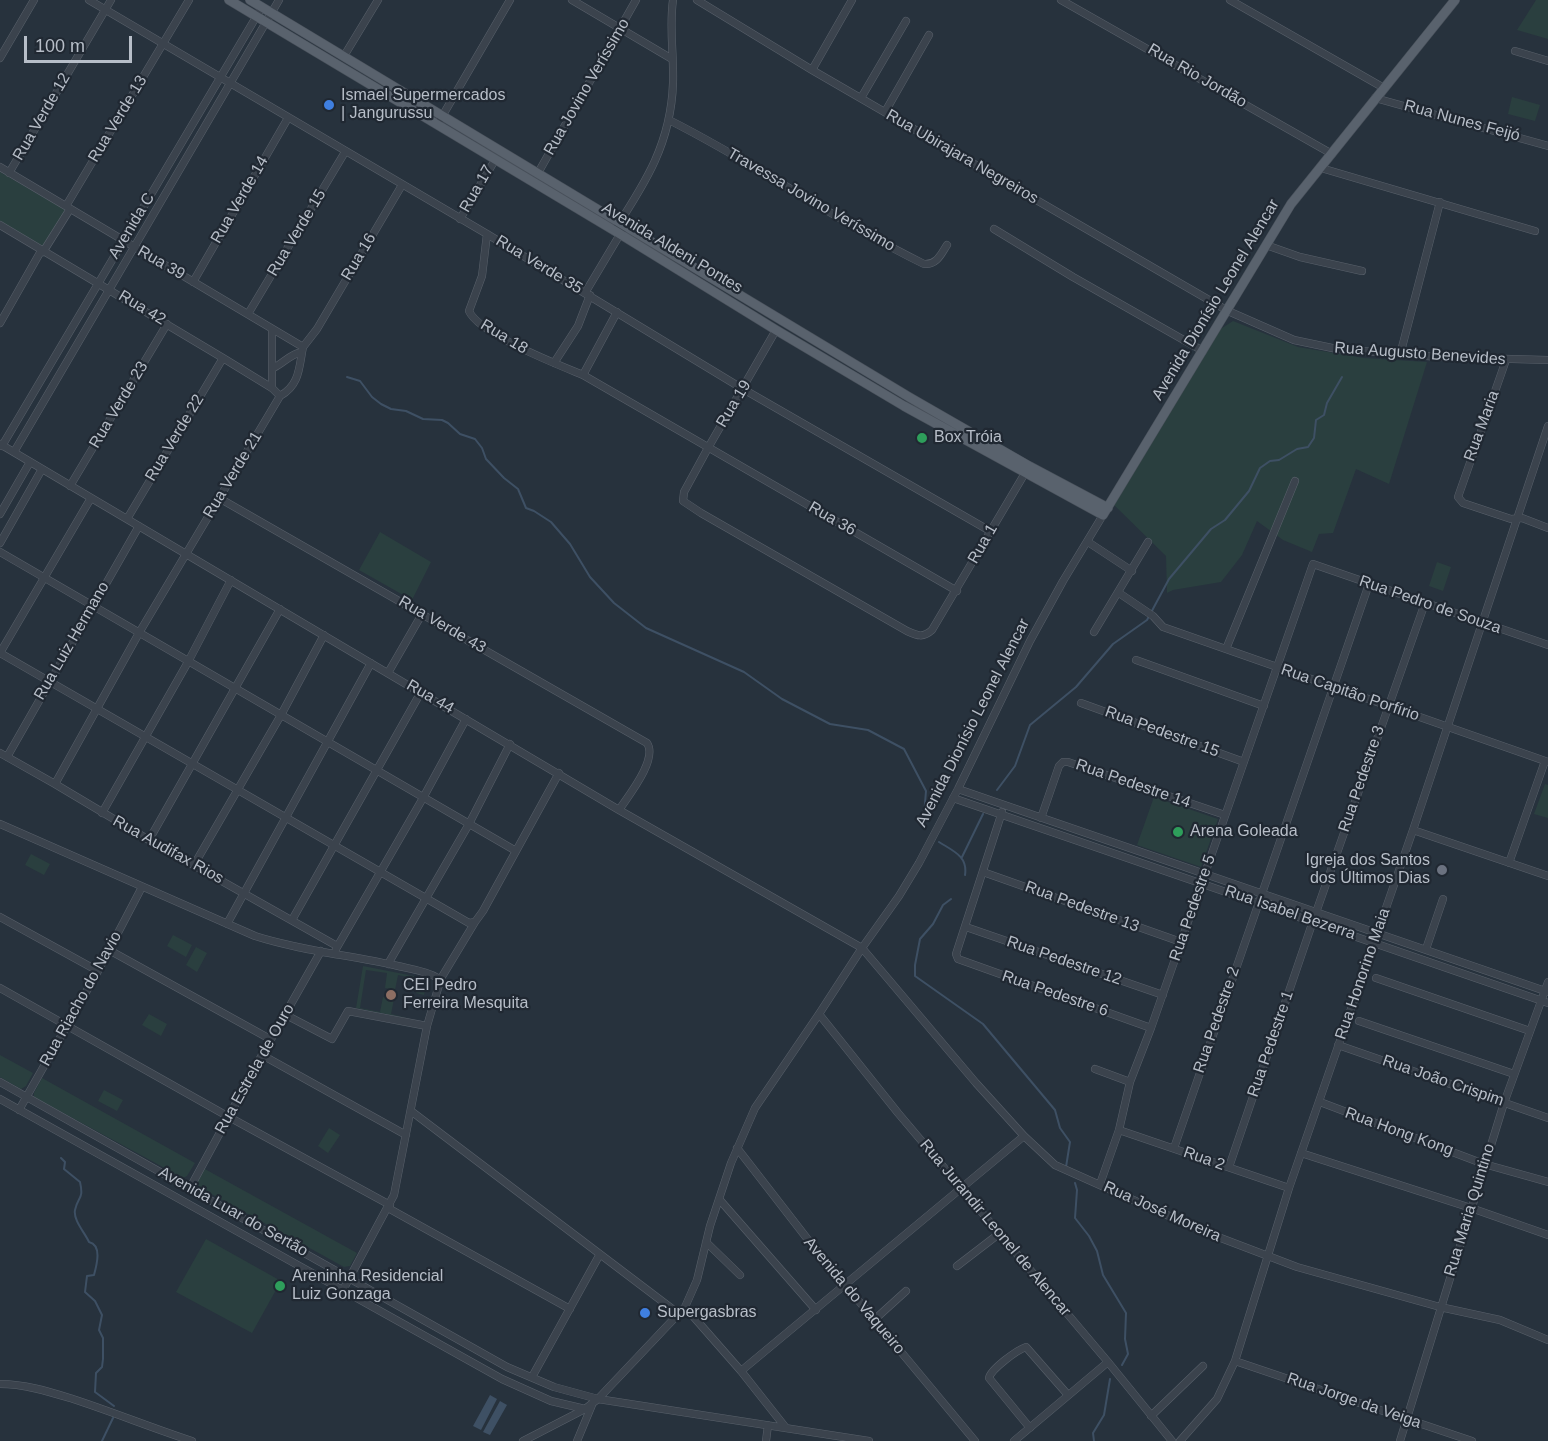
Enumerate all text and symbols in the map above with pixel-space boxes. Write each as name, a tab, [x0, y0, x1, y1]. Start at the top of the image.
street label: Rua Jovino Veríssimo	[540, 15, 634, 159]
scale bar	[27, 24, 135, 62]
text: 100 m	[35, 36, 85, 56]
street label: Rua Rio Jordão	[1144, 40, 1250, 112]
street label: Rua Verde 12	[9, 70, 75, 164]
street label: Rua Verde 13	[85, 72, 151, 166]
place label: Ismael Supermercados | Jangurussu	[341, 86, 506, 124]
street label: Rua Nunes Feijó	[1402, 96, 1522, 146]
marker: Ismael Supermercados | Jangurussu	[322, 98, 336, 112]
street label: Rua Ubirajara Negreiros	[882, 106, 1042, 208]
street label: Travessa Jovino Veríssimo	[724, 144, 898, 256]
street label: Rua Verde 14	[207, 153, 273, 247]
street label: Rua 17	[456, 162, 498, 216]
street label: Rua Verde 15	[264, 186, 330, 280]
street label: Avenida C	[105, 190, 159, 262]
street label: Avenida Dionísio Leonel Alencar	[1148, 196, 1284, 404]
street label: Avenida Aldeni Pontes	[598, 198, 746, 298]
street label: Rua 16	[337, 230, 381, 284]
street label: Rua Verde 35	[492, 232, 586, 298]
street label: Rua 39	[134, 242, 188, 284]
street label: Rua 42	[115, 286, 169, 330]
street label: Rua 18	[477, 315, 531, 359]
street label: Rua Augusto Benevides	[1334, 338, 1506, 370]
street label: Rua Verde 23	[86, 358, 152, 452]
street label: Rua 19	[712, 377, 756, 431]
street label: Rua Maria	[1460, 388, 1504, 464]
street label: Rua Verde 22	[142, 391, 208, 485]
street label: Rua Verde 21	[200, 428, 266, 522]
place label: Box Tróia	[934, 428, 1002, 448]
marker: Box Tróia	[915, 431, 929, 445]
street label: Rua 36	[805, 498, 859, 540]
street label: Rua 1	[964, 521, 1002, 567]
street label: Rua Pedro de Souza	[1357, 572, 1503, 638]
street label: Rua Luiz Hermano	[30, 578, 114, 704]
street label: Rua Verde 43	[395, 592, 489, 658]
street label: Avenida Dionísio Leonel Alencar	[912, 616, 1034, 830]
street label: Rua Capitão Porfírio	[1278, 660, 1422, 726]
street label: Rua 44	[403, 676, 457, 718]
street label: Rua Pedestre 15	[1102, 702, 1222, 762]
street label: Rua Pedestre 3	[1335, 723, 1389, 835]
street label: Rua Pedestre 14	[1073, 755, 1193, 813]
street label: Rua Audifax Rios	[109, 812, 227, 888]
place label: Arena Goleada	[1190, 822, 1298, 842]
marker: Arena Goleada	[1171, 825, 1185, 839]
place label: Igreja dos Santos dos Últimos Dias	[1305, 851, 1430, 889]
street label: Rua Pedestre 5	[1166, 852, 1220, 964]
marker: Igreja dos Santos dos Últimos Dias	[1435, 863, 1449, 877]
street label: Rua Pedestre 13	[1022, 877, 1142, 937]
street label: Rua Isabel Bezerra	[1222, 882, 1358, 944]
street label: Rua Honorino Maia	[1331, 906, 1395, 1042]
street label: Rua Riacho do Navio	[36, 928, 126, 1070]
street label: Rua Pedestre 12	[1004, 932, 1124, 990]
street label: Rua Pedestre 2	[1190, 964, 1244, 1076]
street label: Rua Pedestre 6	[999, 967, 1111, 1021]
place label: CEI Pedro Ferreira Mesquita	[403, 976, 528, 1014]
marker: CEI Pedro Ferreira Mesquita	[384, 988, 398, 1002]
street label: Rua Pedestre 1	[1244, 988, 1298, 1100]
street label: Rua Estrela de Ouro	[211, 1001, 299, 1137]
street label: Rua João Crispim	[1380, 1051, 1506, 1111]
street label: Rua Hong Kong	[1342, 1104, 1456, 1160]
street label: Rua Jurandir Leonel de Alencar	[915, 1136, 1075, 1320]
street label: Rua Maria Quintino	[1441, 1141, 1499, 1279]
street label: Rua 2	[1181, 1143, 1227, 1175]
street label: Avenida Luar do Sertão	[155, 1163, 311, 1261]
street label: Rua José Moreira	[1100, 1178, 1224, 1246]
street label: Avenida do Vaqueiro	[799, 1233, 909, 1359]
place label: Areninha Residencial Luiz Gonzaga	[292, 1267, 443, 1305]
marker: Areninha Residencial Luiz Gonzaga	[273, 1279, 287, 1293]
place label: Supergasbras	[657, 1303, 757, 1323]
marker: Supergasbras	[638, 1306, 652, 1320]
street label: Rua Jorge da Veiga	[1284, 1369, 1424, 1433]

